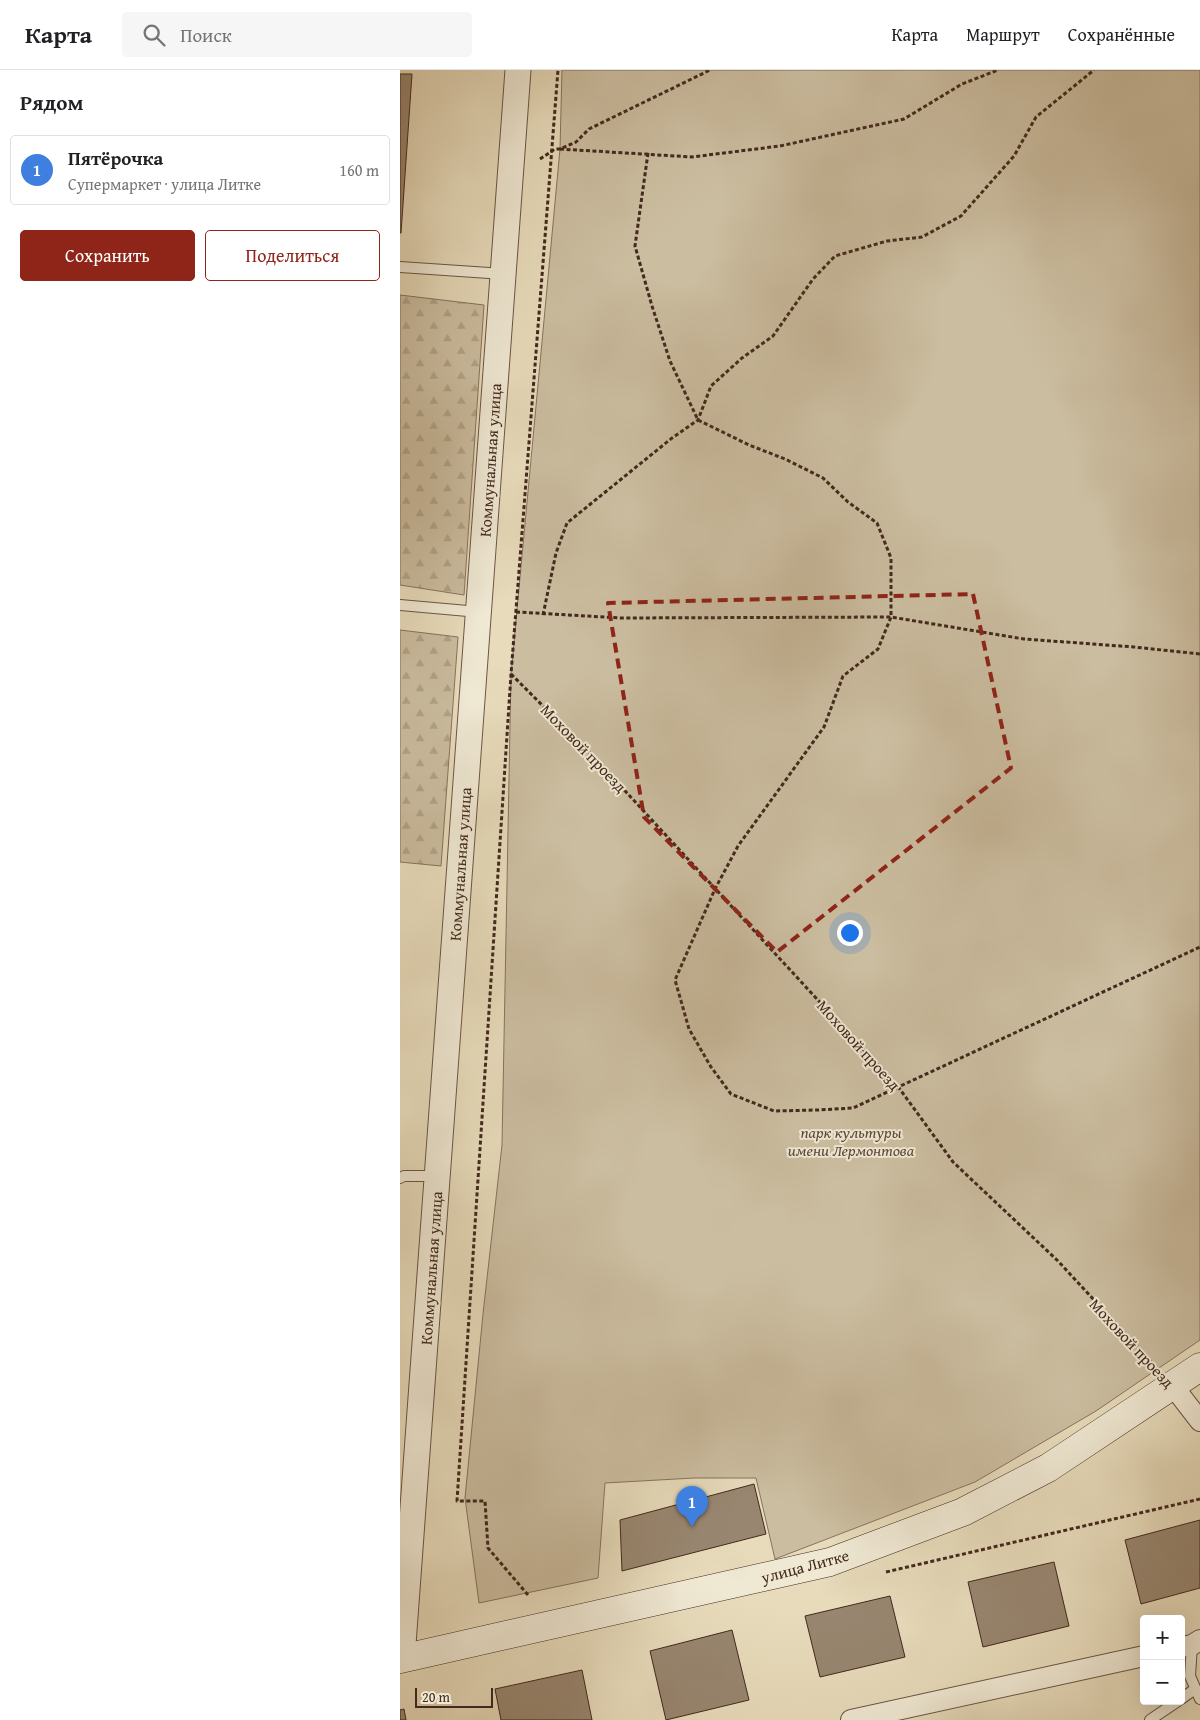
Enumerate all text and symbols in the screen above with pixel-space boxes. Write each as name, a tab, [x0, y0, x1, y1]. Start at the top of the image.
search box	[122, 12, 472, 57]
text: Карта	[25, 17, 92, 52]
icon: search	[140, 21, 168, 49]
text: Поиск	[180, 21, 232, 49]
text: Карта	[892, 21, 938, 48]
text: Маршрут	[966, 21, 1040, 48]
text: Сохранённые	[1068, 21, 1175, 48]
text: Рядом	[20, 87, 83, 118]
text: Пятёрочка	[68, 144, 163, 172]
text: 1	[33, 158, 41, 182]
text: 160 m	[339, 158, 379, 182]
text: Супермаркет · улица Литке	[68, 172, 261, 196]
button: Сохранить	[20, 230, 195, 281]
button: Поделиться	[205, 230, 380, 281]
street label: Коммунальная улица	[473, 382, 507, 538]
street label: Моховой проезд	[535, 698, 633, 798]
street label: Коммунальная улица	[443, 786, 477, 942]
your location	[837, 920, 863, 946]
street label: Моховой проезд	[812, 994, 907, 1096]
park label: парк культуры имени Лермонтова	[788, 1120, 915, 1162]
street label: Коммунальная улица	[414, 1190, 448, 1346]
street label: Моховой проезд	[1084, 1293, 1180, 1393]
pin: 1	[676, 1486, 708, 1527]
street label: улица Литке	[757, 1543, 852, 1589]
map controls	[1140, 1615, 1185, 1705]
button: +	[1140, 1615, 1185, 1660]
button: −	[1140, 1660, 1185, 1705]
scale bar	[415, 1685, 492, 1708]
text: 20 m	[422, 1687, 450, 1707]

